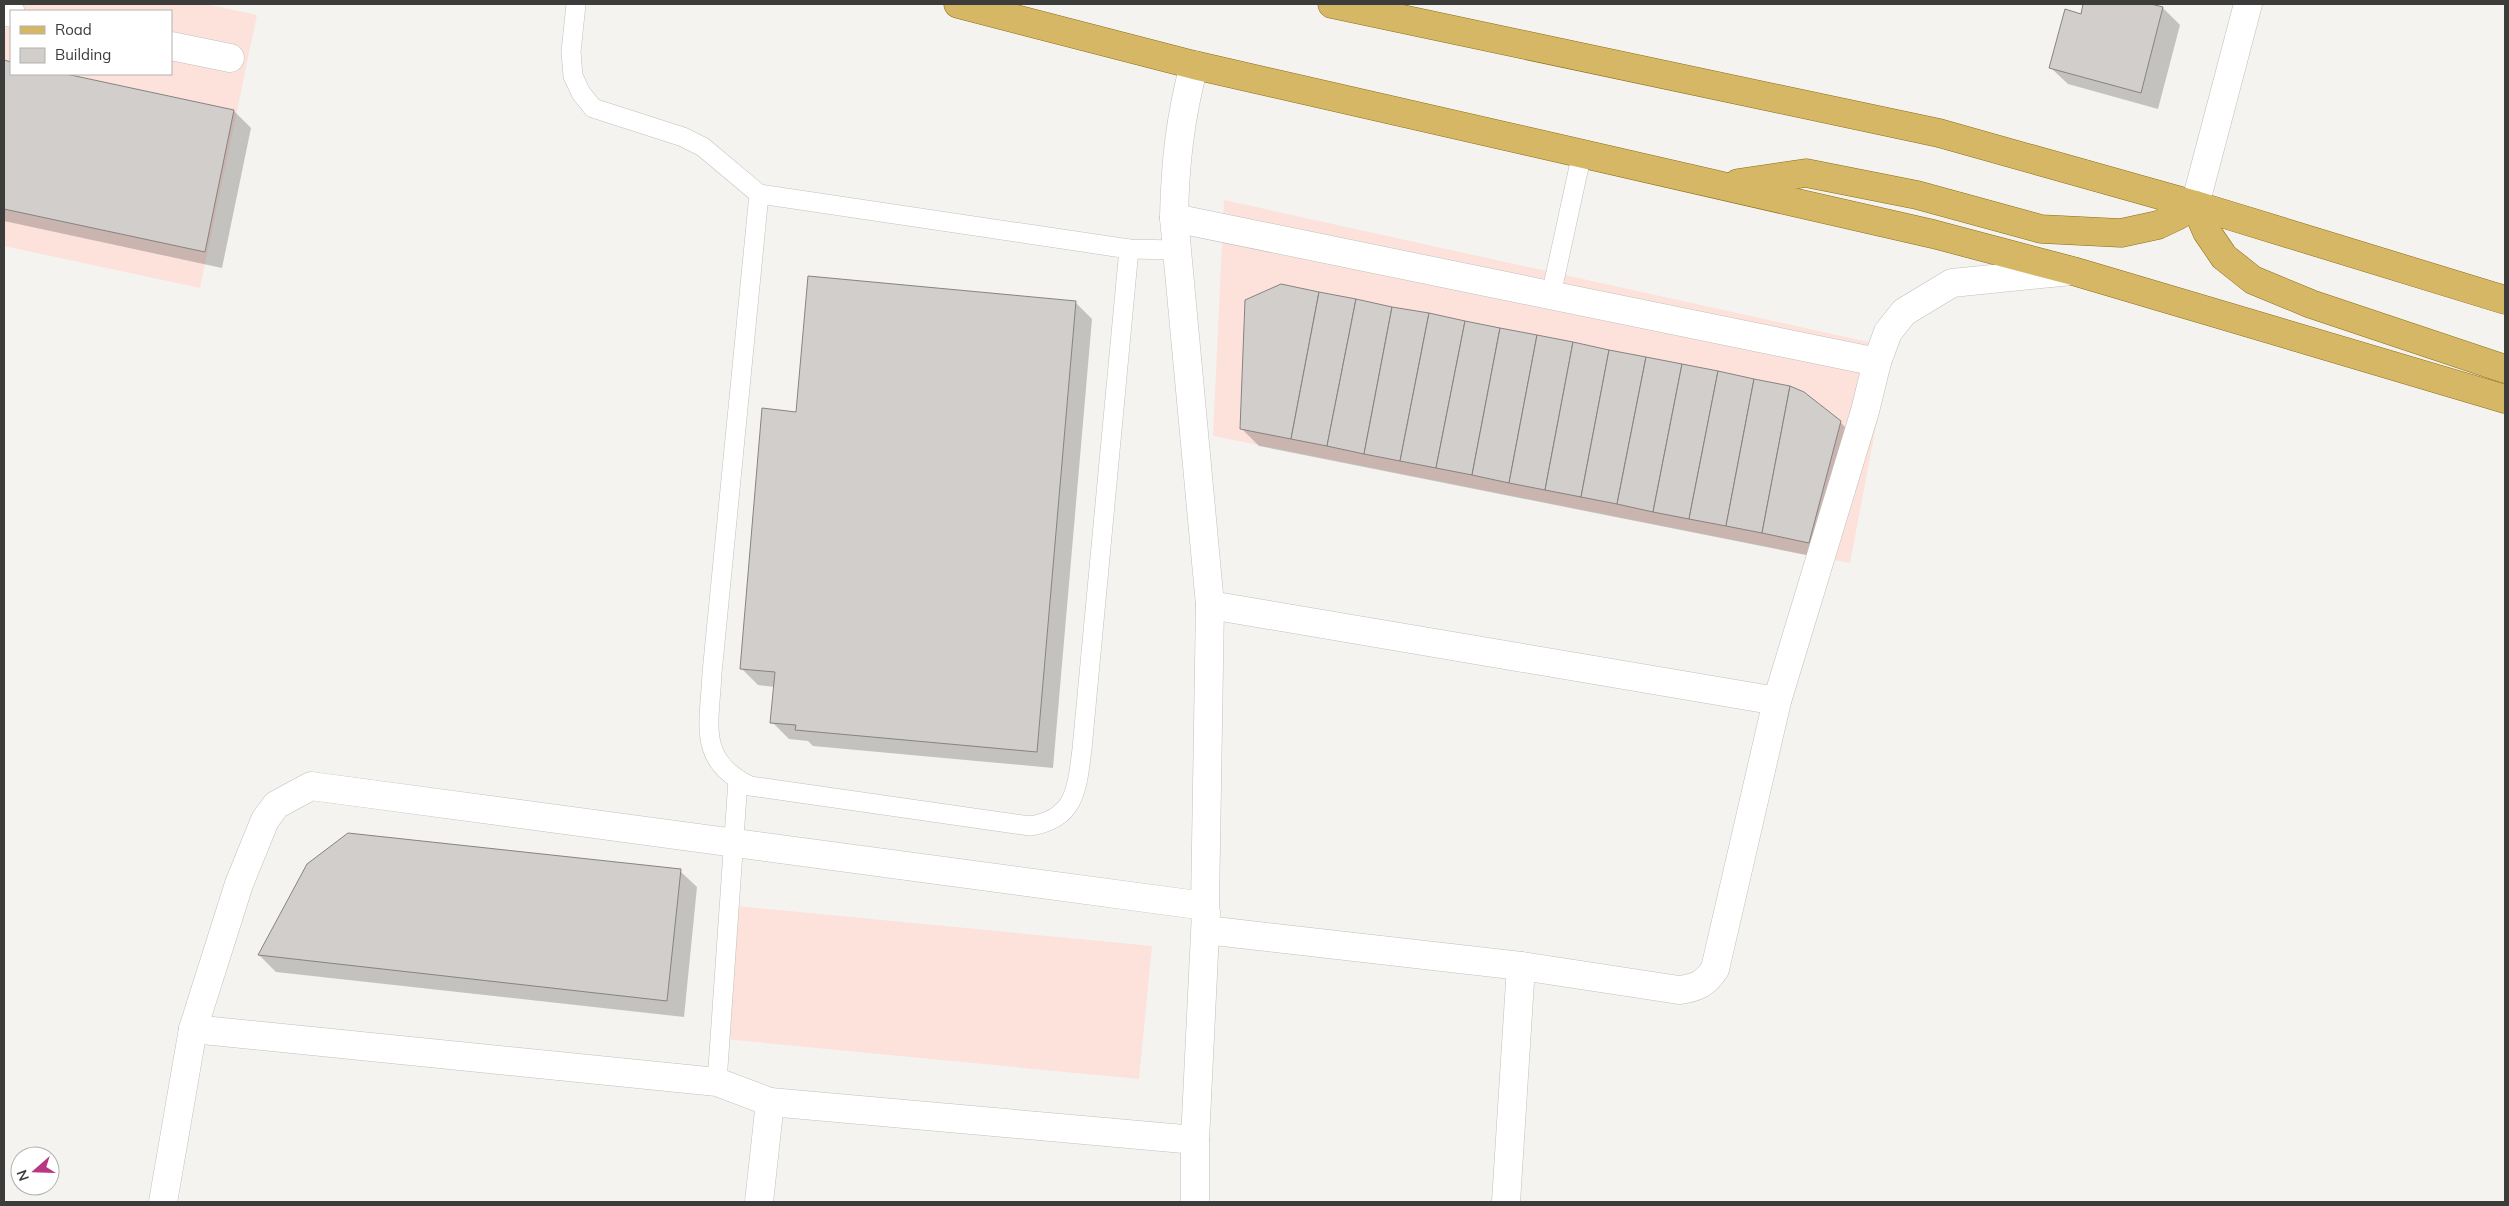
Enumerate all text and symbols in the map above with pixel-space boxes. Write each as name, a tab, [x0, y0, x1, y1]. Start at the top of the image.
legend	[10, 10, 172, 75]
text: Road	[55, 20, 92, 39]
text: Building	[55, 45, 111, 64]
north arrow	[10, 1146, 60, 1196]
text: N	[13, 1167, 33, 1183]

